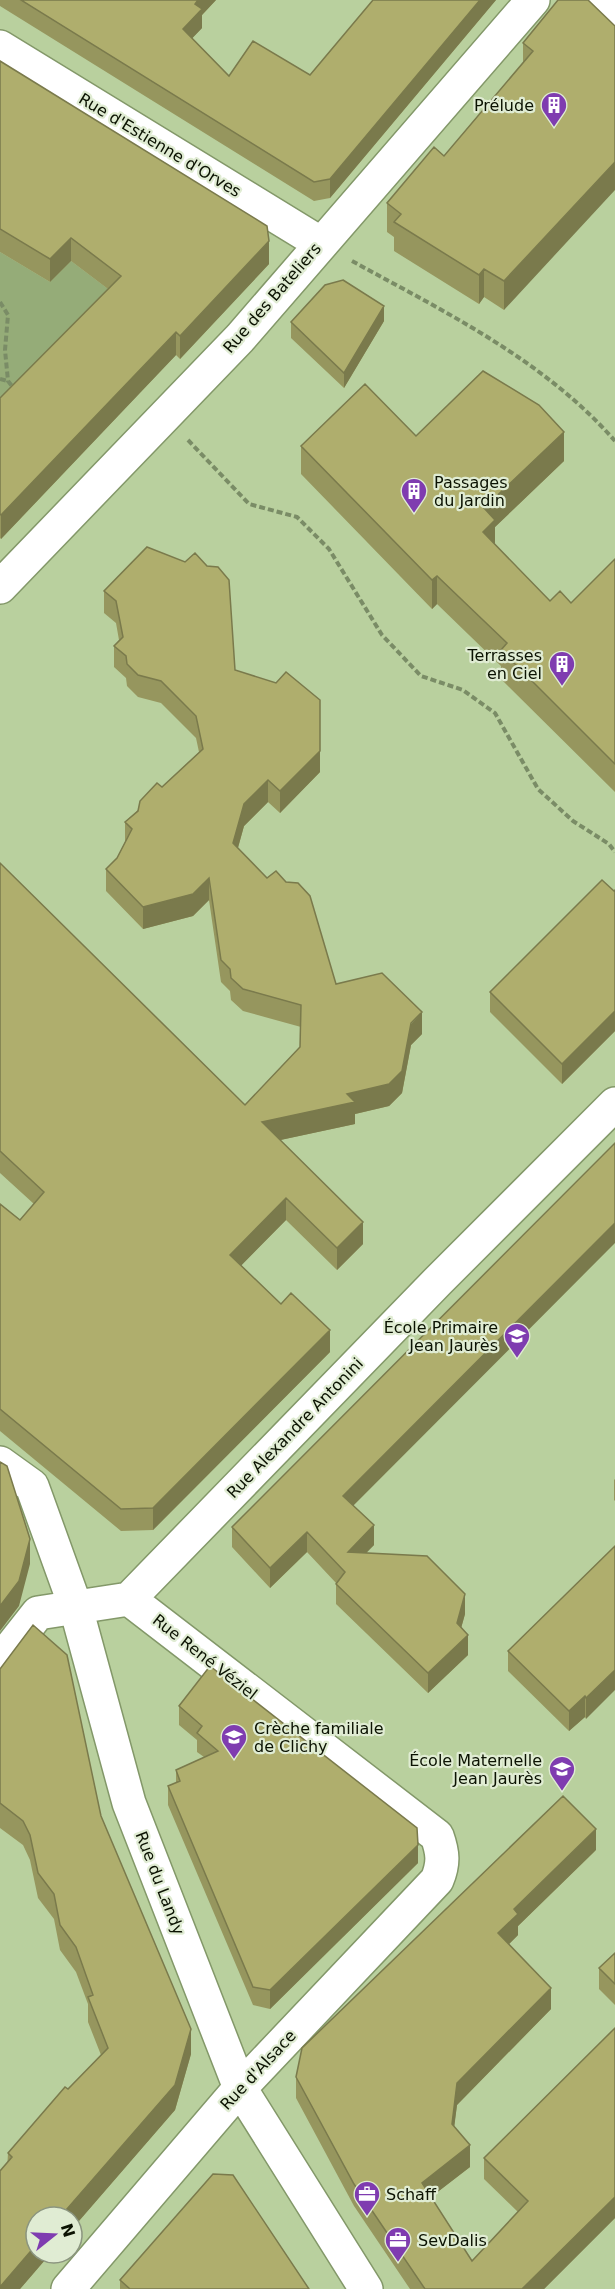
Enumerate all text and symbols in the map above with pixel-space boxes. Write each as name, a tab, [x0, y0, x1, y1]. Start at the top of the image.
street label: Rue d'Estienne d'Orves	[76, 89, 244, 201]
building icon: Prélude	[539, 90, 569, 128]
place label: Prélude	[474, 96, 534, 115]
street label: Rue des Bateliers	[219, 239, 325, 357]
place label: Passages du Jardin	[434, 473, 508, 510]
building icon: Passages du Jardin	[399, 476, 429, 514]
place label: Terrasses en Ciel	[467, 646, 542, 683]
building icon: Terrasses en Ciel	[547, 649, 577, 687]
place label: École Primaire Jean Jaurès	[384, 1318, 498, 1355]
school or university icon: École Primaire Jean Jaurès	[502, 1321, 532, 1359]
street label: Rue Alexandre Antonini	[223, 1354, 367, 1502]
street label: Rue René Véziel	[149, 1610, 261, 1704]
place label: Crèche familiale de Clichy	[254, 1719, 384, 1756]
school or university icon: Crèche familiale de Clichy	[219, 1722, 249, 1760]
place label: École Maternelle Jean Jaurès	[409, 1751, 542, 1788]
school or university icon: École Maternelle Jean Jaurès	[547, 1754, 577, 1792]
street label: Rue du Landy	[132, 1829, 188, 1937]
street label: Rue d'Alsace	[216, 2026, 300, 2114]
office icon: Schaff	[352, 2179, 382, 2217]
place label: Schaff	[386, 2185, 437, 2204]
north arrow	[24, 2205, 84, 2265]
text: N	[57, 2221, 79, 2240]
office icon: SevDalis	[383, 2225, 413, 2263]
place label: SevDalis	[418, 2231, 487, 2250]

